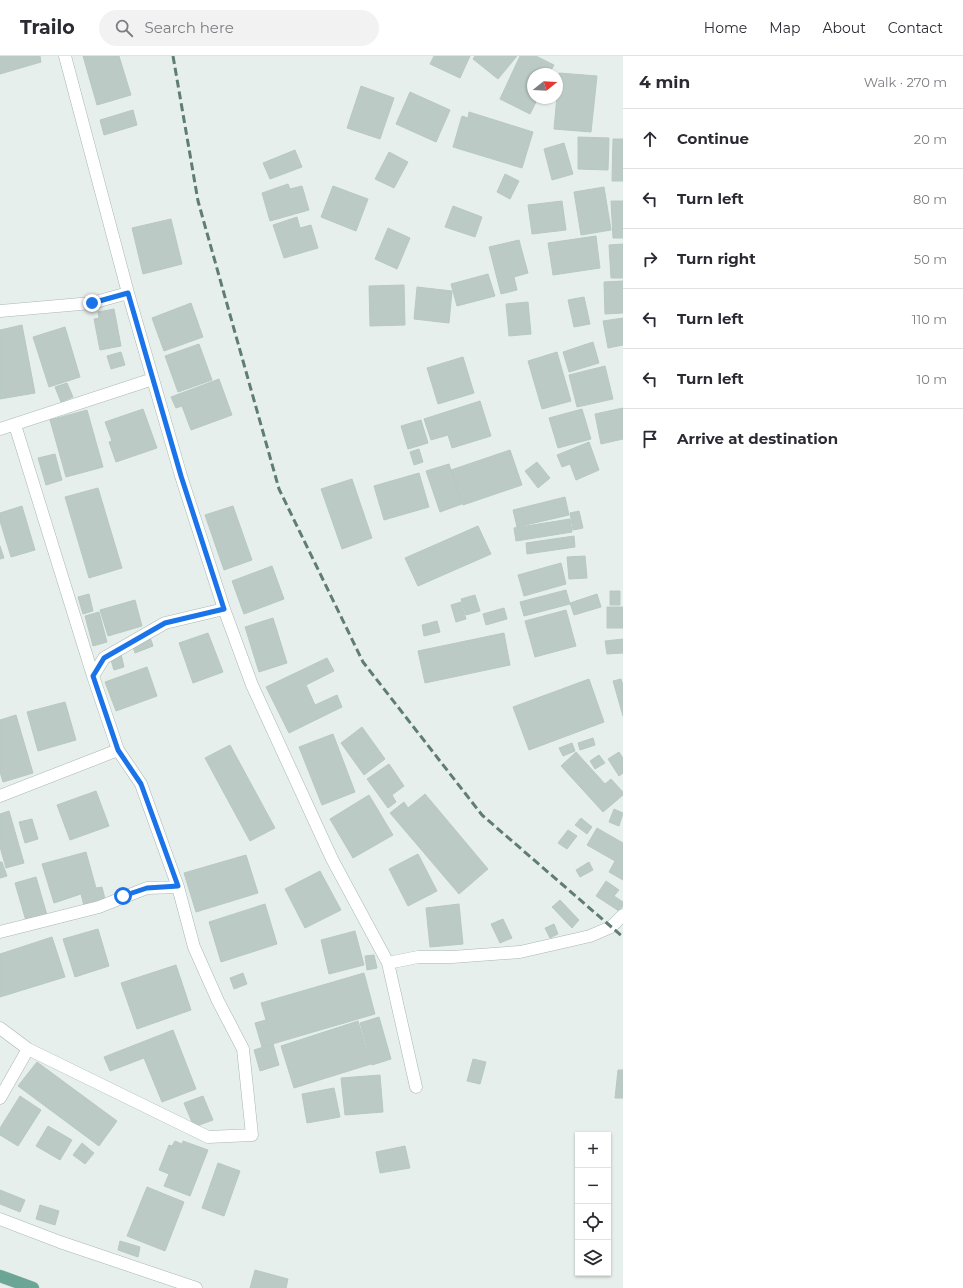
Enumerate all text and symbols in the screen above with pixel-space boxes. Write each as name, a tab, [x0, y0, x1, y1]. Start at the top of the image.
search box	[99, 10, 379, 46]
text: Trailo	[20, 16, 75, 39]
icon: search	[113, 17, 135, 39]
text: Search here	[145, 18, 234, 37]
text: Home	[704, 19, 747, 37]
text: Map	[769, 19, 800, 37]
text: About	[822, 19, 866, 37]
text: Contact	[888, 19, 943, 37]
north arrow	[527, 68, 563, 104]
text: 4 min	[639, 72, 690, 92]
text: Walk · 270 m	[864, 74, 947, 90]
icon: ahead	[639, 128, 661, 150]
text: Continue	[677, 129, 749, 148]
text: 20 m	[914, 131, 947, 147]
icon: left	[639, 188, 661, 210]
text: Turn left	[677, 189, 744, 208]
text: 80 m	[913, 191, 947, 207]
icon: right	[639, 248, 661, 270]
text: Turn right	[677, 249, 756, 268]
text: 50 m	[914, 251, 947, 267]
route end	[83, 294, 101, 312]
icon: left	[639, 308, 661, 330]
text: Turn left	[677, 309, 744, 328]
text: 110 m	[912, 311, 947, 327]
icon: left	[639, 368, 661, 390]
text: Turn left	[677, 369, 744, 388]
text: 10 m	[917, 371, 947, 387]
icon: arrive	[639, 428, 661, 450]
text: Arrive at destination	[677, 429, 838, 448]
route start	[114, 887, 132, 905]
map controls	[575, 1132, 611, 1276]
button: +	[575, 1132, 611, 1168]
button: −	[575, 1168, 611, 1204]
button: locate	[575, 1204, 611, 1240]
button: layers	[575, 1240, 611, 1276]

